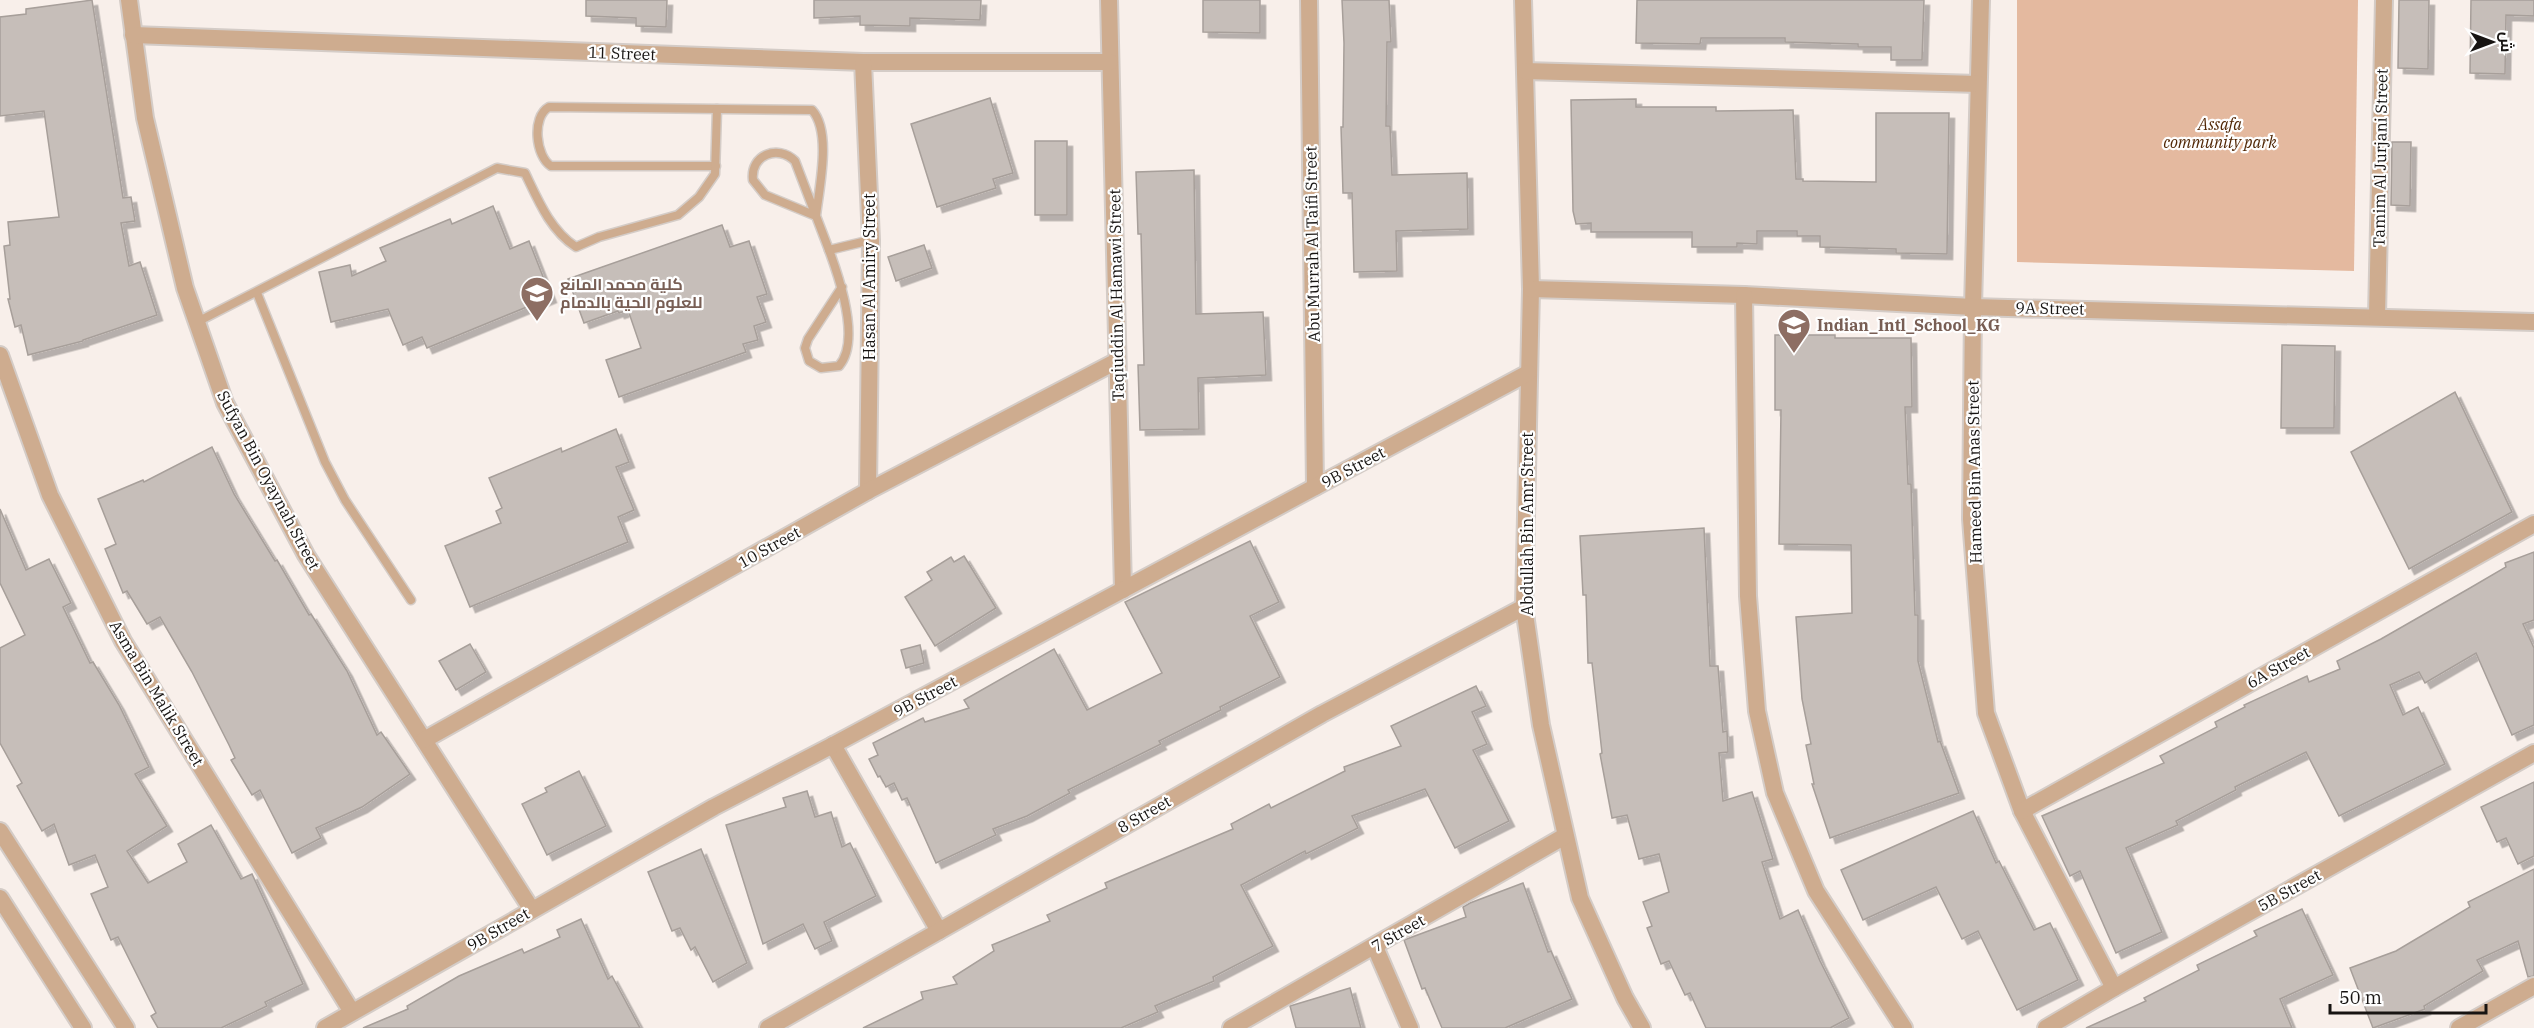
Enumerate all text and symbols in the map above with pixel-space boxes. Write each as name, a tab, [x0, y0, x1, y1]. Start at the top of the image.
north arrow	[2462, 12, 2522, 72]
text: ش	[2497, 32, 2517, 52]
street label: 11 Street	[588, 42, 657, 64]
street label: Tamim Al Jurjani Street	[2368, 68, 2392, 248]
park label: Assafa community park	[2163, 114, 2277, 152]
street label: Abu Murrah Al Taifi Street	[1300, 145, 1324, 342]
street label: Taqiuddin Al Hamawi Street	[1104, 188, 1128, 401]
street label: Hasan Al Amiry Street	[859, 193, 879, 361]
place label: كلية محمد المانع للعلوم الحية بالدمام	[560, 274, 703, 314]
school or university icon: كلية محمد المانع للعلوم الحية بالدمام	[519, 275, 555, 322]
street label: 9A Street	[2015, 297, 2085, 319]
school or university icon: Indian_Intl_School_KG	[1776, 307, 1812, 354]
place label: Indian_Intl_School_KG	[1817, 315, 2000, 335]
street label: Hameed Bin Anas Street	[1962, 380, 1986, 564]
street label: Sufyan Bin Oyaynah Street	[213, 387, 325, 573]
street label: Abdullah Bin Amr Street	[1517, 432, 1537, 616]
street label: 9B Street	[1318, 442, 1388, 492]
street label: 10 Street	[734, 522, 804, 572]
street label: Asma Bin Malik Street	[105, 616, 209, 770]
street label: 6A Street	[2243, 641, 2313, 693]
street label: 9B Street	[890, 671, 960, 721]
street label: 8 Street	[1114, 791, 1175, 837]
street label: 5B Street	[2254, 864, 2324, 915]
street label: 9B Street	[463, 903, 533, 955]
street label: 7 Street	[1368, 910, 1429, 956]
scale bar	[2330, 977, 2486, 1015]
text: 50 m	[2339, 986, 2382, 1009]

